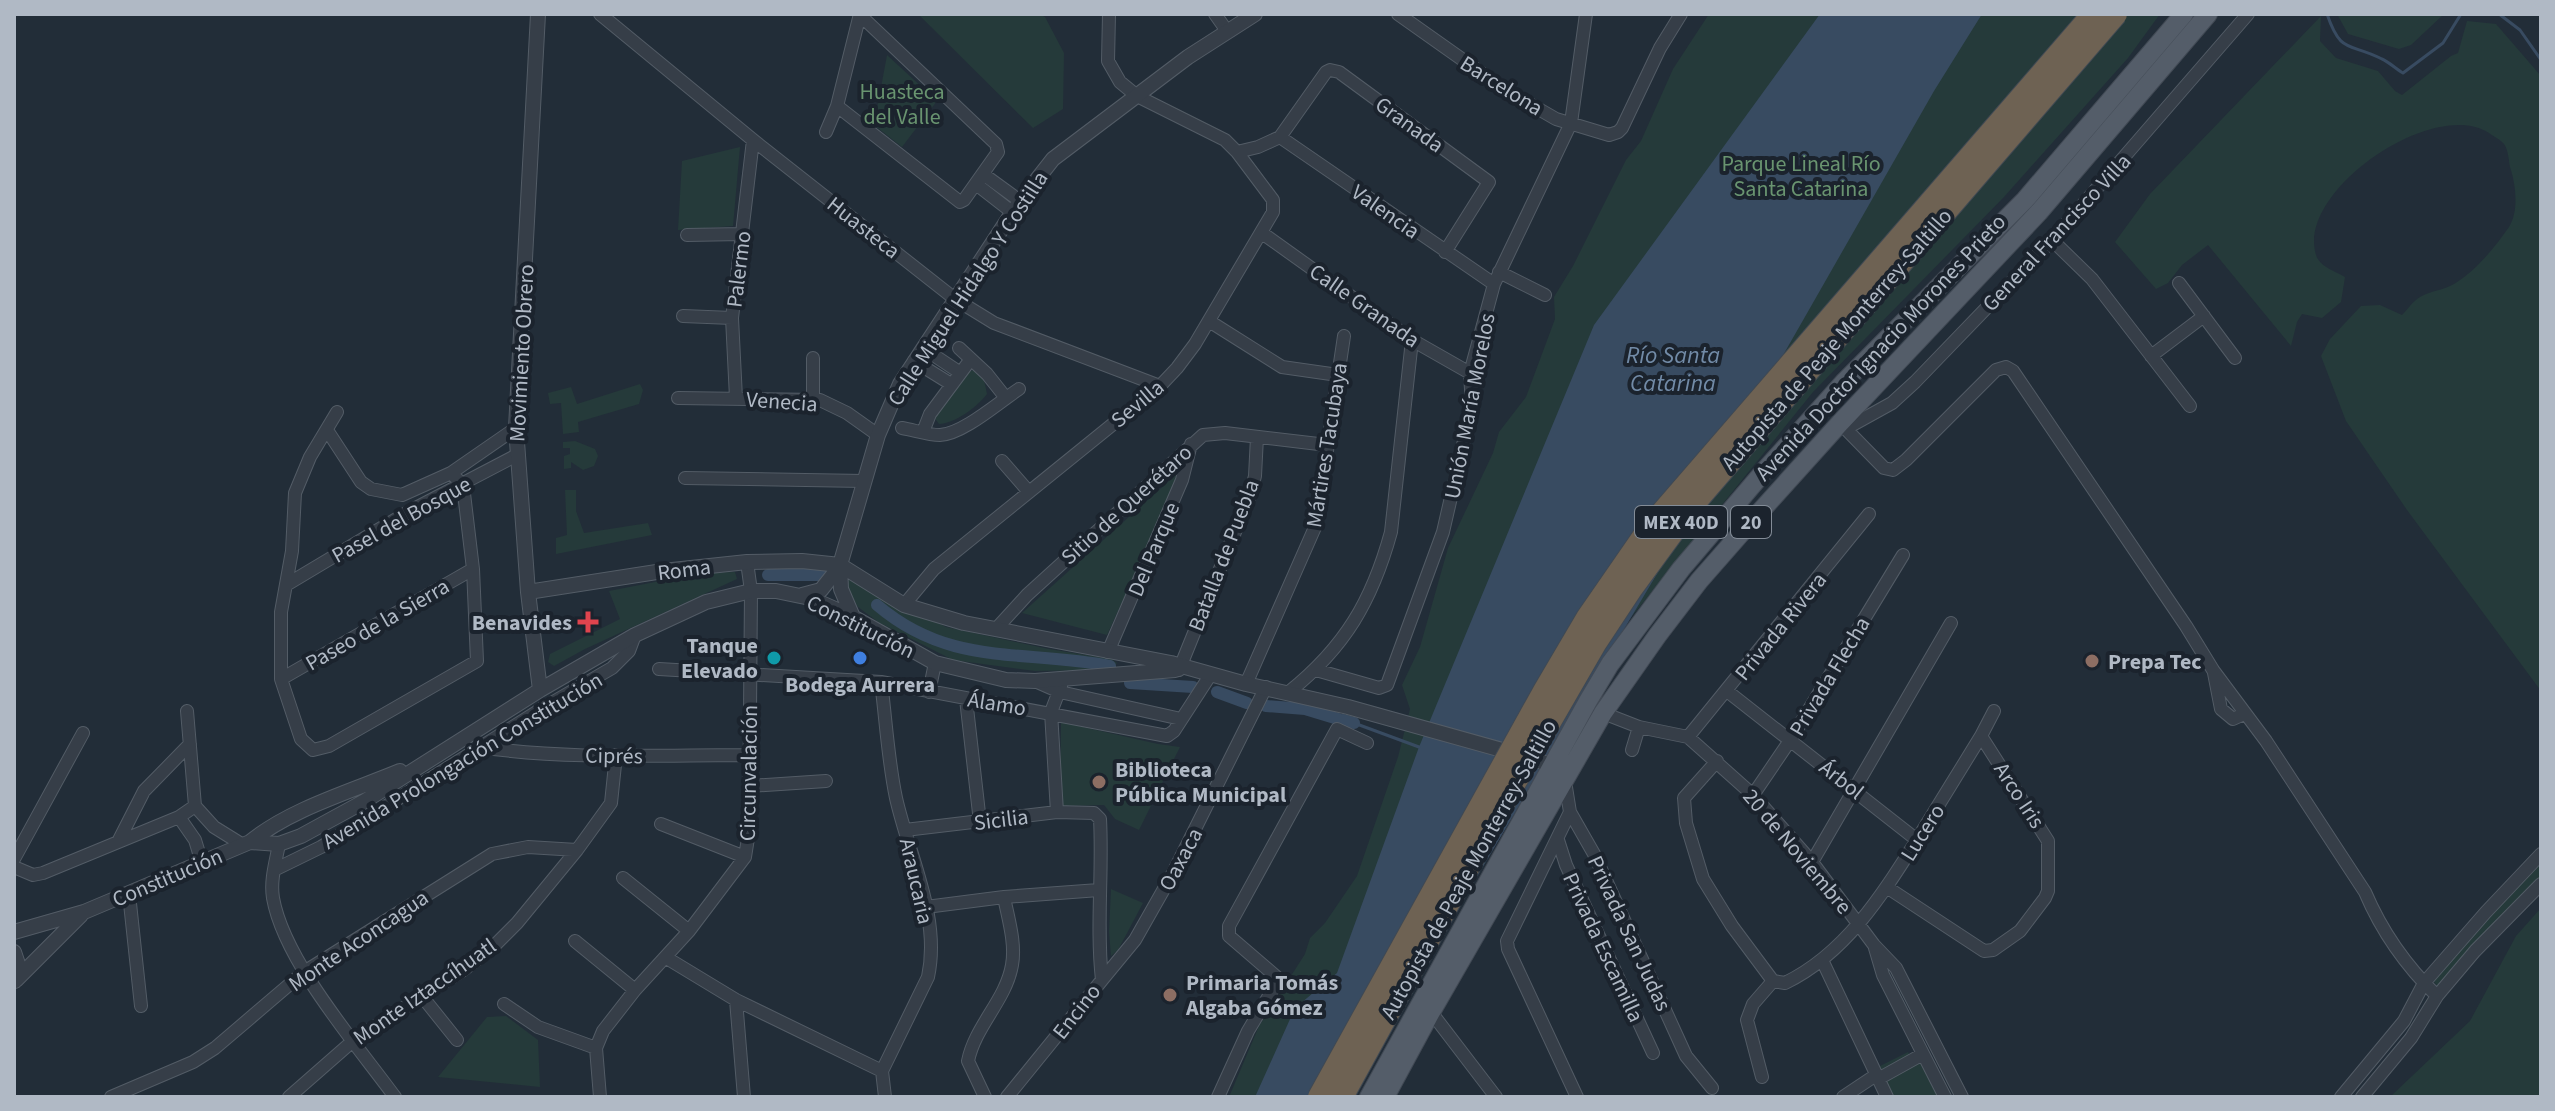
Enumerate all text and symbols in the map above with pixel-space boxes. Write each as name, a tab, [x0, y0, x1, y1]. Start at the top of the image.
street label: Barcelona	[1454, 48, 1549, 124]
park label: Huasteca del Valle	[859, 76, 945, 133]
street label: Granada	[1368, 89, 1450, 161]
street label: General Francisco Villa	[1975, 146, 2139, 319]
park label: Parque Lineal Río Santa Catarina	[1721, 148, 1881, 205]
street label: Calle Miguel Hidalgo Y Costilla	[880, 165, 1056, 412]
street label: Valencia	[1345, 177, 1426, 247]
street label: Huasteca	[820, 189, 907, 267]
street label: Autopista de Peaje Monterrey-Saltillo	[1714, 201, 1960, 478]
street label: Avenida Doctor Ignacio Morones Prieto	[1748, 207, 2014, 488]
street label: Palermo	[718, 229, 760, 309]
street label: Calle Granada	[1303, 256, 1426, 356]
street label: Movimiento Obrero	[501, 263, 543, 443]
street label: Unión María Morelos	[1436, 311, 1504, 502]
water label: Río Santa Catarina	[1626, 338, 1720, 401]
street label: Mártires Tacubaya	[1298, 360, 1356, 530]
street label: Sevilla	[1104, 372, 1171, 436]
street label: Venecia	[745, 384, 819, 420]
street label: Sitio de Querétaro	[1054, 437, 1199, 572]
street label: Pasel del Bosque	[326, 468, 477, 571]
street label: Batalla de Puebla	[1180, 475, 1268, 636]
street label: Del Parque	[1120, 497, 1188, 601]
road number: MEX 40D	[1635, 506, 1727, 538]
road number: 20	[1731, 506, 1771, 538]
street label: Roma	[656, 551, 713, 589]
street label: Privada Rivera	[1727, 566, 1835, 688]
street label: Paseo de la Sierra	[300, 571, 455, 679]
street label: Constitución	[801, 587, 920, 667]
place label: Benavides	[472, 607, 572, 639]
street label: Privada Flecha	[1781, 611, 1878, 742]
marker: Benavides	[579, 613, 597, 631]
place label: Tanque Elevado	[681, 630, 758, 687]
place label: Prepa Tec	[2108, 646, 2202, 678]
marker: Tanque Elevado	[765, 649, 783, 667]
marker: Bodega Aurrera	[851, 649, 869, 667]
marker: Prepa Tec	[2083, 652, 2101, 670]
street label: Avenida Prolongación Constitución	[316, 664, 609, 857]
place label: Bodega Aurrera	[785, 669, 935, 701]
street label: Álamo	[965, 684, 1028, 724]
street label: Circunvalación	[732, 705, 766, 842]
street label: Autopista de Peaje Monterrey-Saltillo	[1373, 714, 1565, 1025]
street label: Ciprés	[585, 739, 643, 773]
street label: Árbol	[1812, 752, 1871, 808]
place label: Biblioteca Pública Municipal	[1115, 754, 1287, 811]
street label: Arco Iris	[1986, 756, 2053, 835]
marker: Biblioteca Pública Municipal	[1090, 773, 1108, 791]
street label: 20 de Noviembre	[1735, 782, 1859, 921]
street label: Lucero	[1893, 798, 1953, 867]
street label: Sicilia	[972, 801, 1030, 839]
street label: Oaxaca	[1151, 822, 1211, 897]
street label: Araucaria	[891, 835, 941, 927]
street label: Constitución	[107, 840, 227, 915]
street label: Privada San Judas	[1579, 850, 1679, 1017]
street label: Privada Escamilla	[1554, 867, 1652, 1028]
street label: Monte Aconcagua	[282, 882, 435, 1000]
street label: Monte Iztaccíhuatl	[346, 930, 503, 1053]
place label: Primaria Tomás Algaba Gómez	[1185, 967, 1338, 1024]
street label: Encino	[1045, 977, 1109, 1046]
marker: Primaria Tomás Algaba Gómez	[1161, 986, 1179, 1004]

